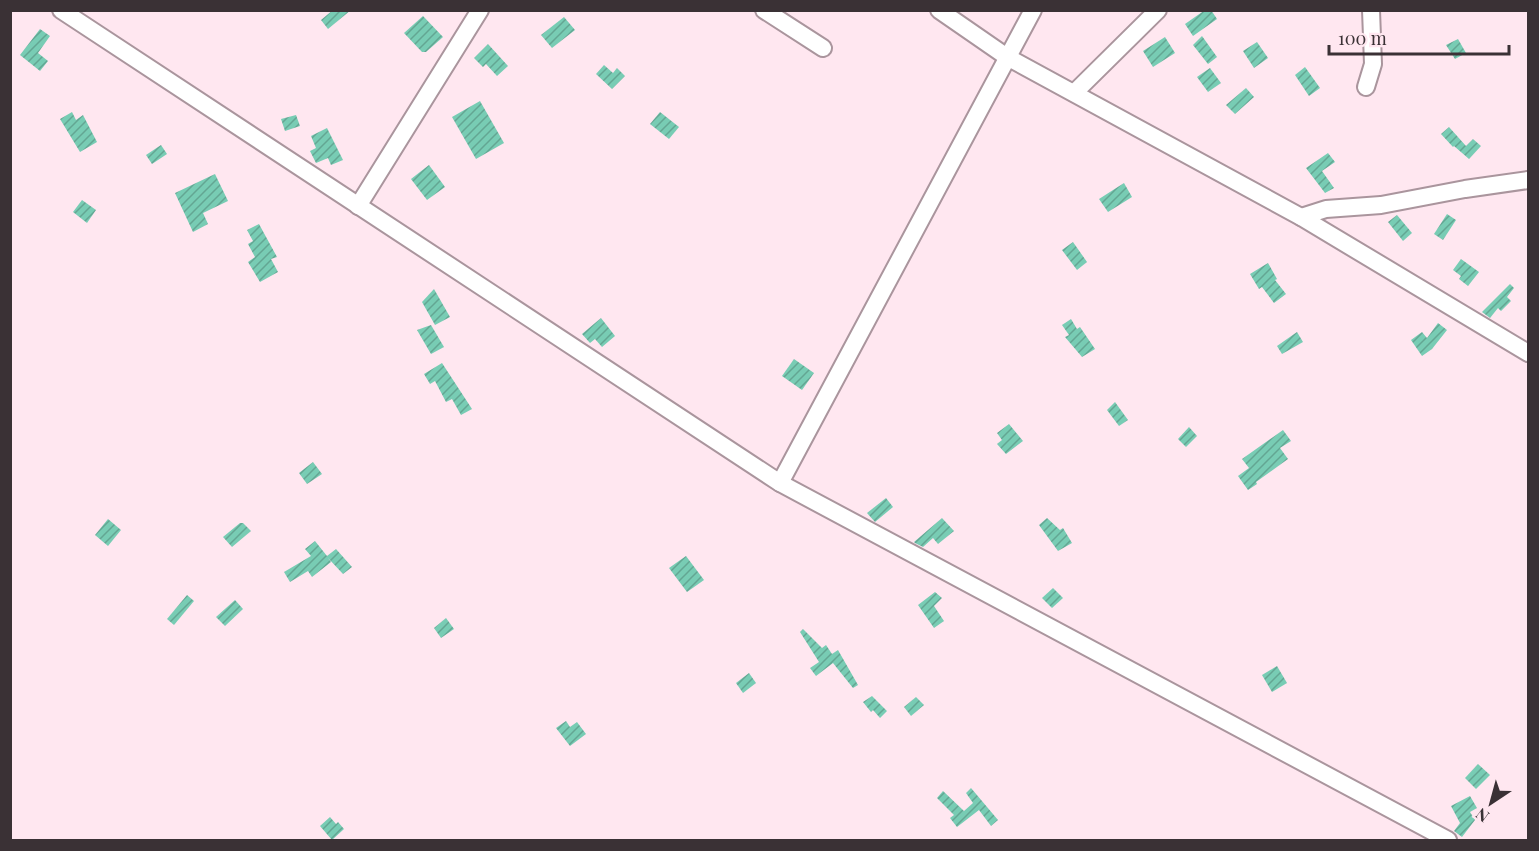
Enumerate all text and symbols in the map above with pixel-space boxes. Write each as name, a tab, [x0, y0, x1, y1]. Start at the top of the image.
scale bar	[1329, 18, 1509, 56]
text: 100 m	[1338, 26, 1387, 50]
north arrow	[1461, 773, 1521, 833]
text: N	[1471, 803, 1493, 827]

